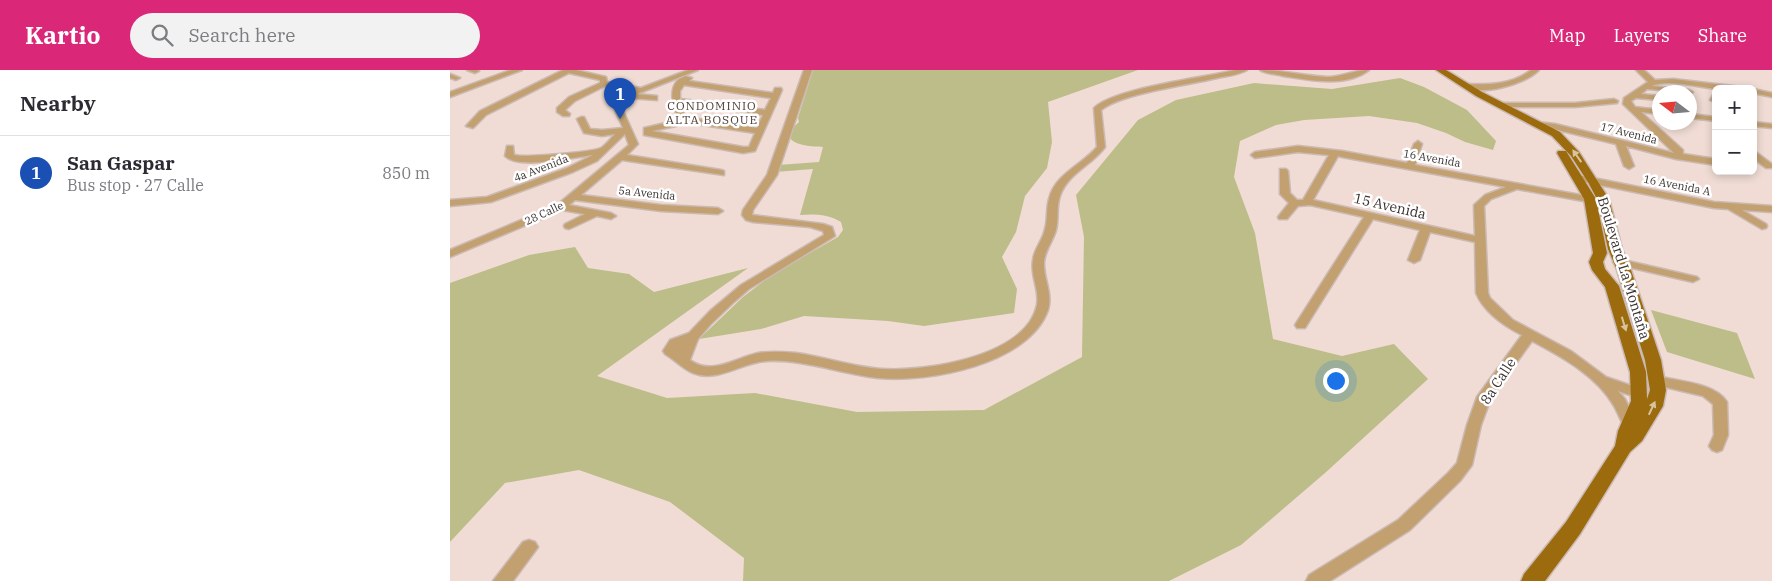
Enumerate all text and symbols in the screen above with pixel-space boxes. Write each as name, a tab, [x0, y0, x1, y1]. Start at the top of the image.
search box	[130, 13, 480, 58]
text: Kartio	[25, 19, 100, 51]
icon: search	[148, 21, 176, 49]
text: Search here	[188, 23, 295, 47]
text: Map	[1549, 24, 1586, 47]
text: Layers	[1614, 24, 1670, 47]
text: Share	[1698, 24, 1747, 47]
pin: 1	[604, 78, 636, 119]
north arrow	[1652, 85, 1697, 130]
map controls	[1712, 85, 1757, 175]
button: +	[1712, 85, 1757, 130]
text: Nearby	[20, 89, 96, 117]
district label: CONDOMINIO ALTA BOSQUE	[666, 98, 758, 127]
street label: 17 Avenida	[1599, 119, 1659, 147]
button: −	[1712, 130, 1757, 175]
street label: 16 Avenida	[1402, 146, 1462, 170]
one-way arrow	[1572, 150, 1582, 163]
text: San Gaspar	[67, 151, 175, 175]
street label: 4a Avenida	[512, 151, 570, 185]
text: 1	[31, 163, 41, 183]
text: 850 m	[382, 163, 430, 183]
street label: 16 Avenida A	[1642, 172, 1712, 198]
text: Bus stop · 27 Calle	[67, 175, 204, 195]
street label: 5a Avenida	[618, 183, 676, 203]
street label: 15 Avenida	[1352, 189, 1428, 223]
street label: Boulevard La Montaña	[1594, 195, 1654, 342]
street label: 28 Calle	[522, 198, 566, 228]
one-way arrow	[1620, 317, 1628, 332]
street label: 8a Calle	[1476, 354, 1520, 408]
your location	[1323, 368, 1349, 394]
one-way arrow	[1648, 401, 1656, 415]

